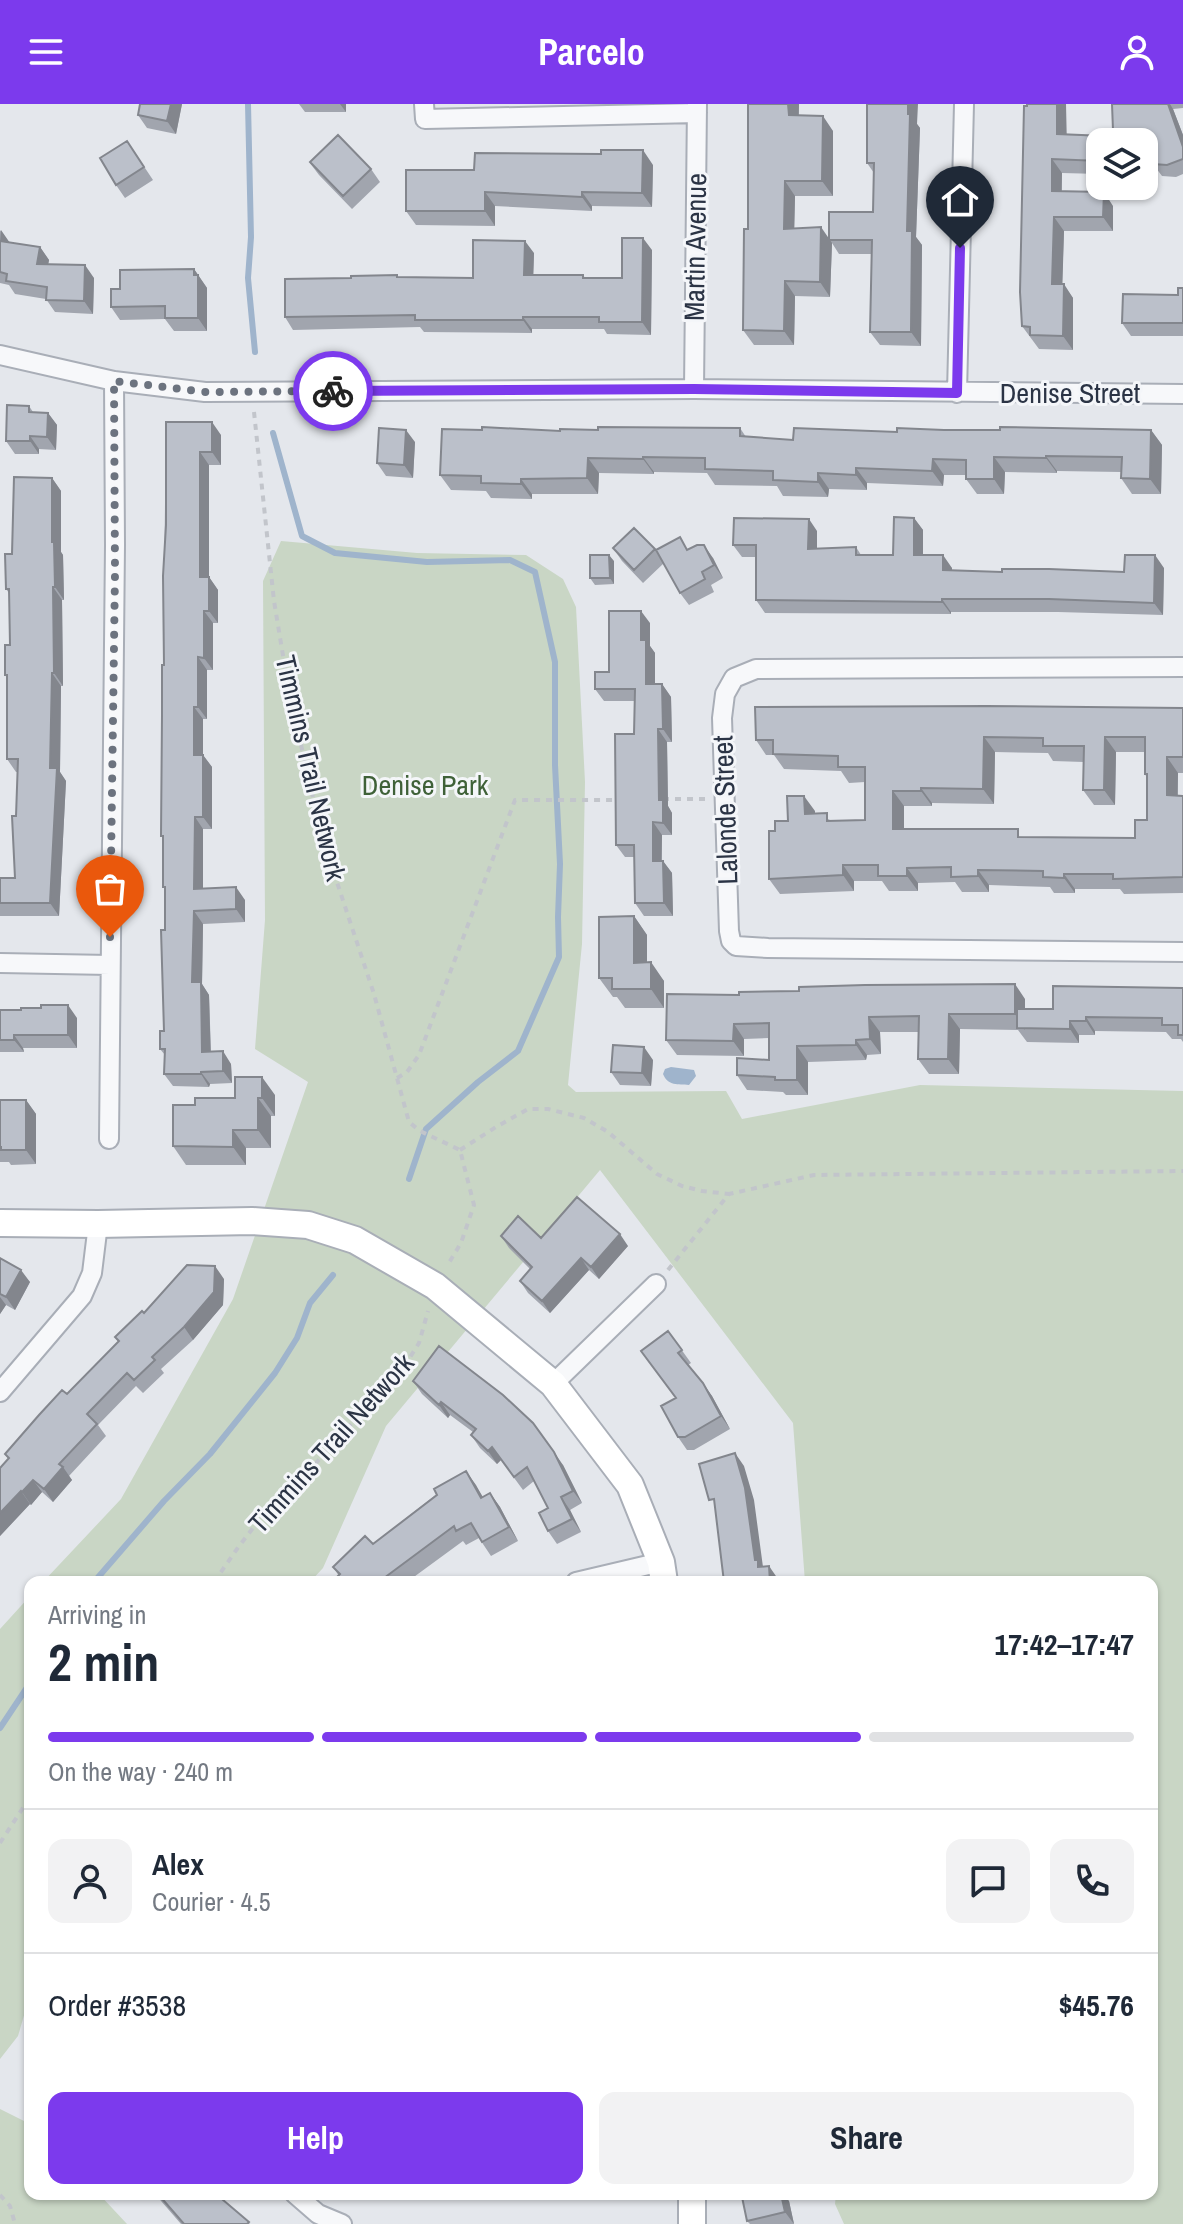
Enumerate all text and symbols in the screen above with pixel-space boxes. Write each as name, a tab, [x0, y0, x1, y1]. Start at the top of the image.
text: Parcelo	[538, 28, 645, 76]
icon: menu	[24, 30, 68, 74]
icon: person	[1115, 30, 1159, 74]
map controls	[1086, 128, 1158, 200]
button: layers	[1086, 128, 1158, 200]
pin	[926, 166, 994, 248]
street label: Martin Avenue	[675, 173, 715, 321]
icon: home	[938, 178, 982, 222]
courier	[293, 351, 373, 431]
icon: bike	[311, 369, 355, 413]
street label: Denise Street	[1000, 374, 1140, 412]
street label: Timmins Trail Network	[267, 651, 356, 885]
street label: Lalonde Street	[703, 735, 747, 885]
park label: Denise Park	[362, 766, 489, 804]
pin	[76, 855, 144, 937]
icon: bag	[88, 867, 132, 911]
street label: Timmins Trail Network	[240, 1344, 423, 1541]
text: Arriving in	[48, 1597, 146, 1632]
text: 17:42–17:47	[995, 1624, 1134, 1664]
text: 2 min	[48, 1627, 159, 1697]
text: On the way · 240 m	[48, 1754, 233, 1789]
button: person	[48, 1839, 132, 1923]
button: chat	[946, 1839, 1030, 1923]
button: phone	[1050, 1839, 1134, 1923]
text: Alex	[152, 1844, 204, 1884]
text: Courier · 4.5	[152, 1884, 271, 1919]
text: Order #3538	[48, 1985, 186, 2025]
text: $45.76	[1059, 1985, 1134, 2025]
button: Help	[48, 2092, 583, 2184]
button: Share	[599, 2092, 1134, 2184]

